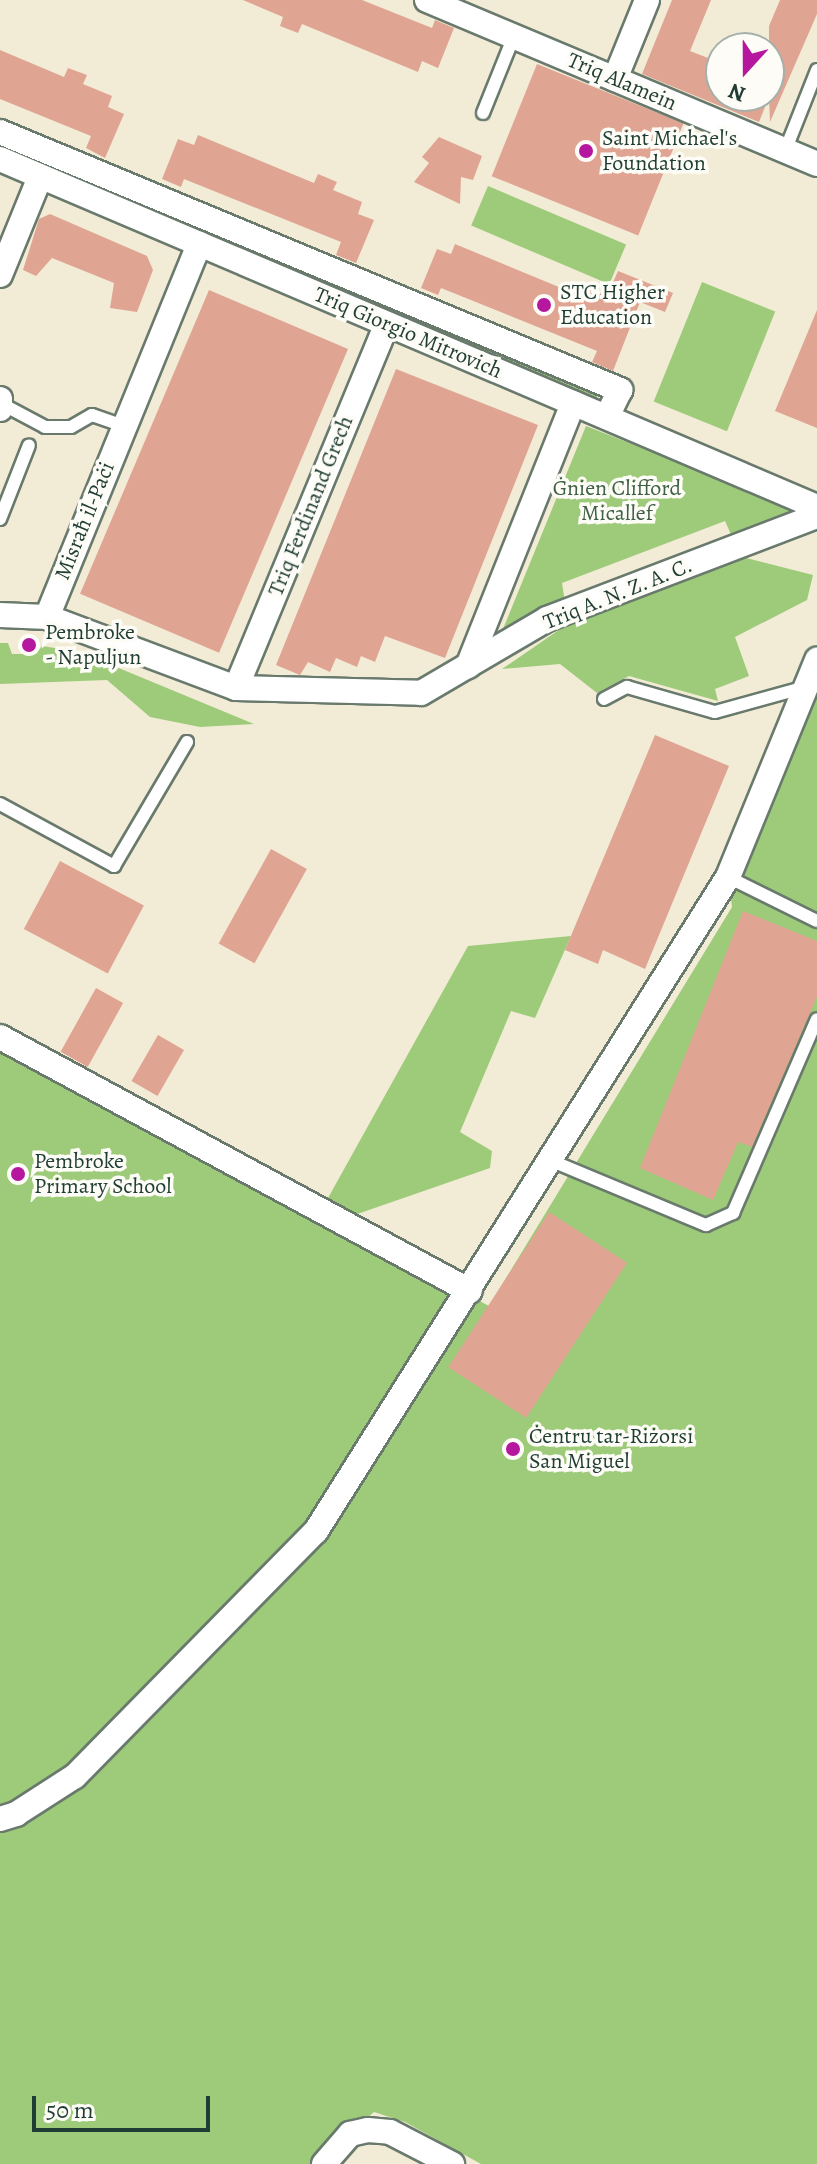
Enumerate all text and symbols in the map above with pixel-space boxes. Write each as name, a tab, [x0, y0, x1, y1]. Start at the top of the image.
north arrow	[705, 32, 785, 112]
street label: Triq Alamein	[563, 47, 681, 117]
text: N	[724, 76, 750, 109]
place label: Saint Michael's Foundation	[602, 125, 737, 176]
marker: Saint Michael's Foundation	[577, 142, 595, 160]
place label: STC Higher Education	[560, 279, 665, 330]
street label: Triq Giorgio Mitrovich	[310, 281, 506, 385]
marker: STC Higher Education	[535, 296, 553, 314]
street label: Triq Ferdinand Grech	[263, 412, 359, 600]
street label: Misraħ il-Paċi	[49, 458, 121, 584]
park label: Ġnien Clifford Micallef	[553, 475, 681, 526]
street label: Triq A. N. Z. A. C.	[539, 552, 697, 636]
place label: Pembroke - Napuljun	[45, 619, 142, 670]
marker: Pembroke - Napuljun	[20, 636, 38, 654]
place label: Pembroke Primary School	[34, 1148, 172, 1200]
marker: Pembroke Primary School	[9, 1165, 27, 1183]
place label: Ċentru tar-Riżorsi San Miguel	[529, 1423, 693, 1474]
marker: Ċentru tar-Riżorsi San Miguel	[504, 1440, 522, 1458]
scale bar	[36, 2080, 214, 2130]
text: 50 m	[46, 2094, 94, 2126]

